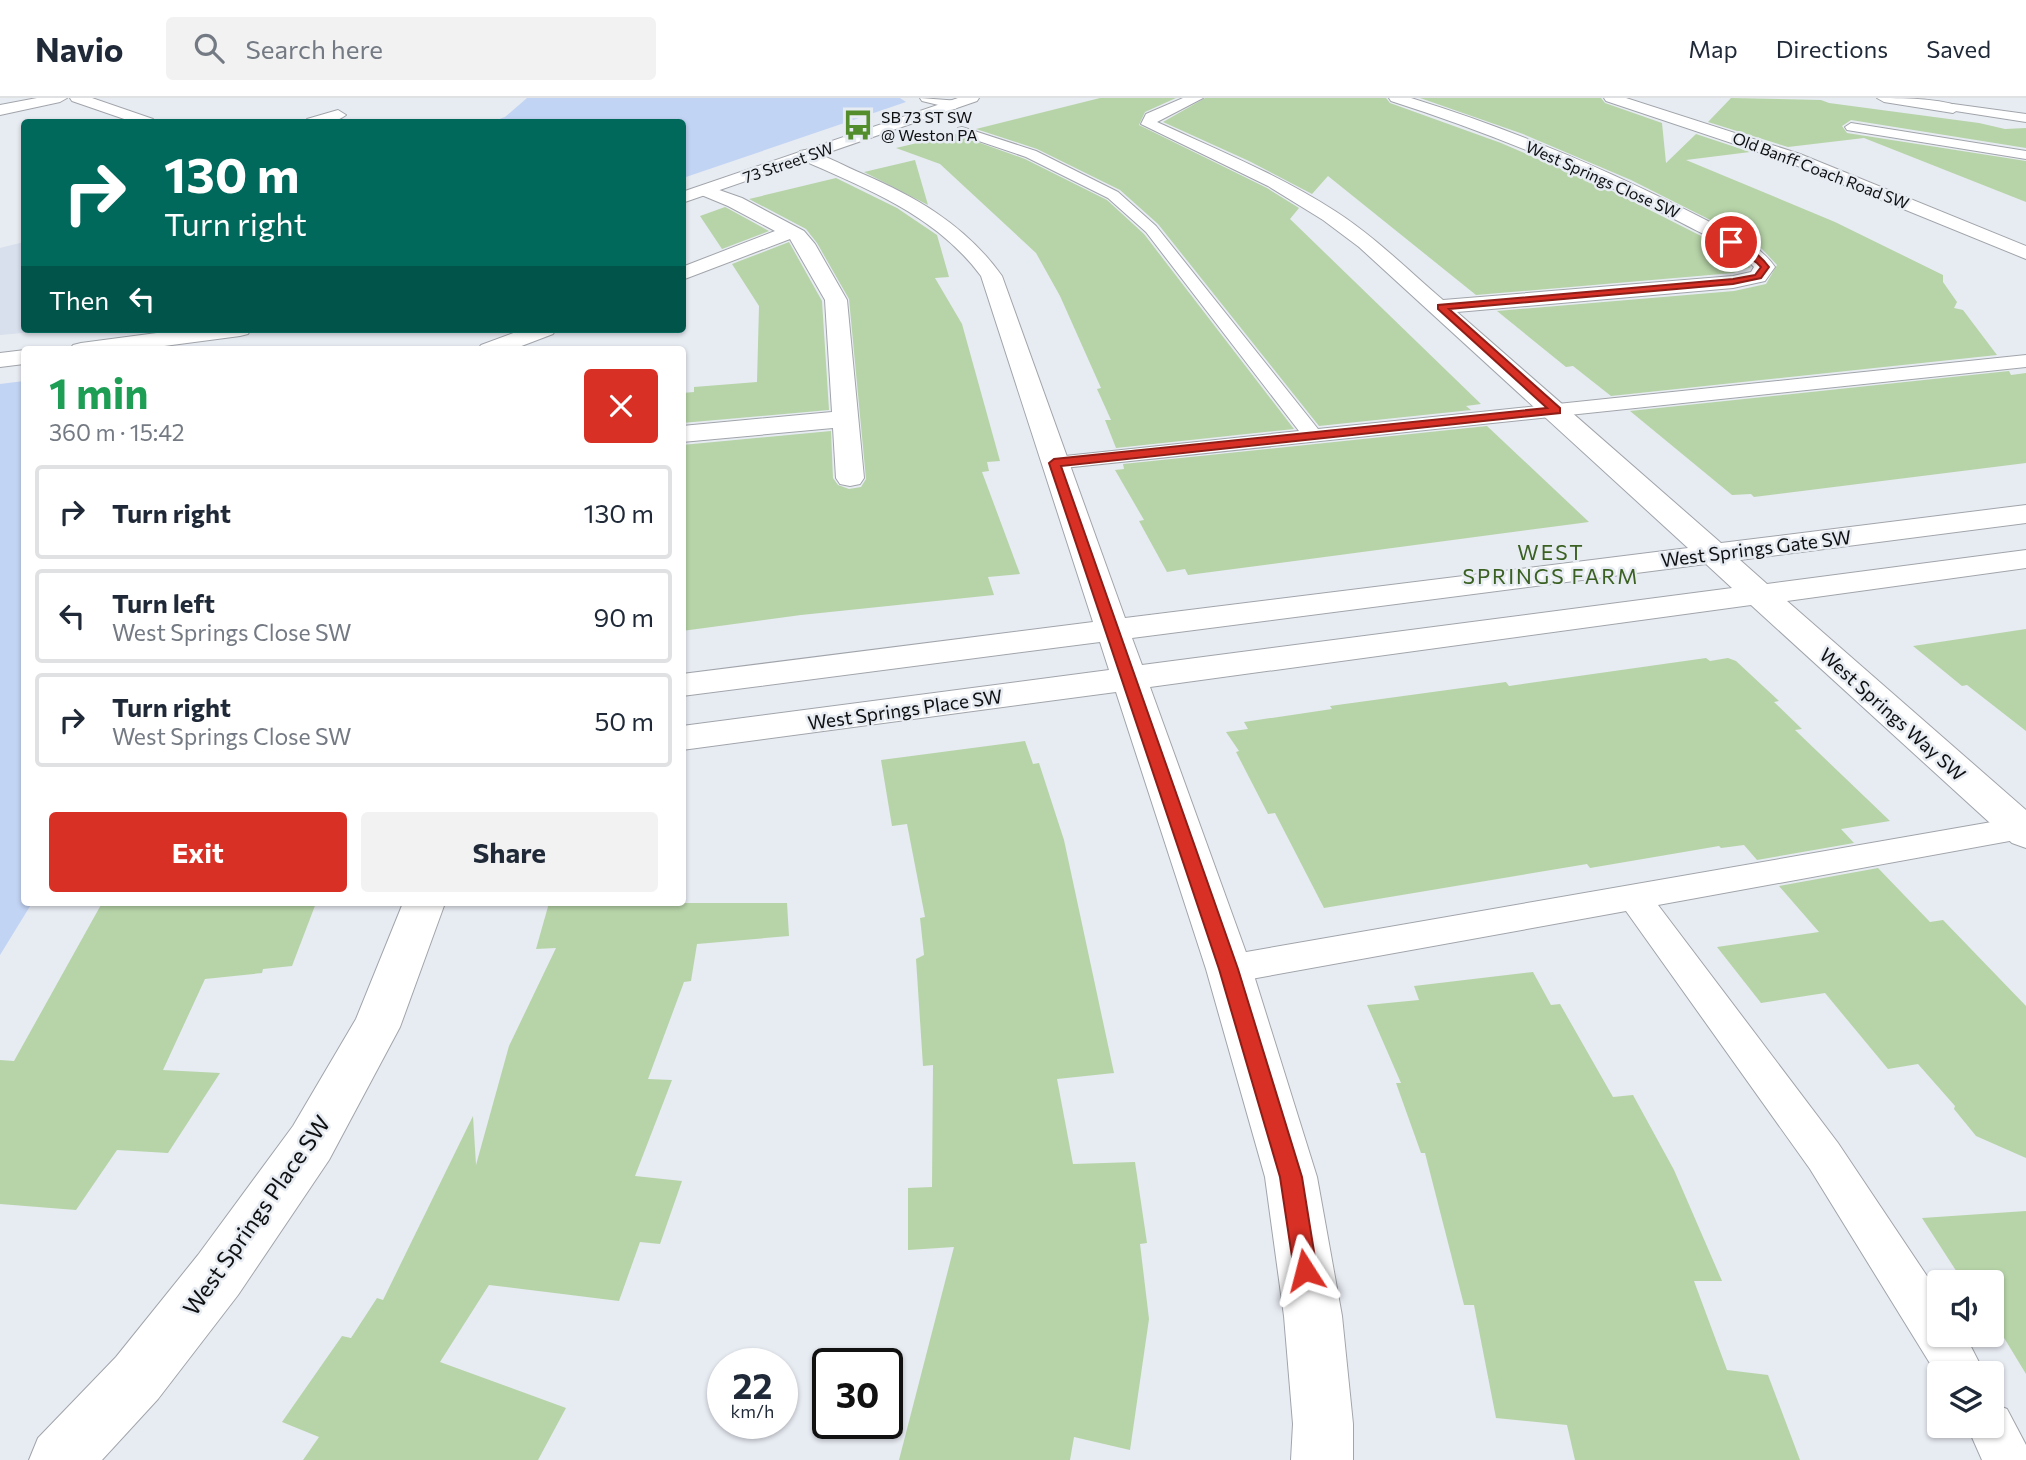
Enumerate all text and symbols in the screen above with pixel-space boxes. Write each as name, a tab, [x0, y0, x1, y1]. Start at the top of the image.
search box	[166, 17, 656, 80]
text: Navio	[35, 28, 124, 69]
icon: search	[190, 29, 228, 67]
text: Search here	[246, 33, 383, 64]
text: Map	[1688, 34, 1738, 63]
text: Directions	[1776, 34, 1888, 63]
text: Saved	[1926, 34, 1991, 63]
place label: SB 73 ST SW @ Weston PA	[881, 107, 978, 144]
bus stop icon: SB 73 ST SW @ Weston PA	[841, 108, 875, 142]
street label: Old Banff Coach Road SW	[1730, 128, 1912, 212]
street label: West Springs Close SW	[1523, 136, 1683, 222]
street label: 73 Street SW	[740, 138, 836, 186]
text: 130 m	[164, 143, 299, 203]
icon: right	[49, 147, 140, 238]
text: Turn right	[164, 203, 307, 243]
pin	[1701, 212, 1761, 272]
icon: arrive	[1712, 223, 1750, 261]
icon: left	[123, 280, 161, 318]
text: Then	[49, 284, 109, 315]
text: 1 min	[49, 366, 149, 418]
button: close	[584, 369, 658, 443]
text: 360 m · 15:42	[49, 418, 185, 446]
icon: right	[53, 493, 91, 531]
text: Turn right	[112, 497, 231, 528]
text: 130 m	[583, 497, 654, 528]
street label: West Springs Gate SW	[1659, 525, 1853, 571]
district label: WEST SPRINGS FARM	[1463, 539, 1639, 588]
text: Turn left	[112, 587, 215, 618]
icon: left	[53, 597, 91, 635]
text: 90 m	[594, 601, 654, 632]
text: West Springs Close SW	[112, 618, 352, 646]
street label: West Springs Way SW	[1815, 643, 1971, 785]
street label: West Springs Place SW	[806, 684, 1004, 734]
text: Turn right	[112, 691, 231, 722]
icon: right	[53, 701, 91, 739]
text: 50 m	[594, 705, 654, 736]
text: West Springs Close SW	[112, 722, 352, 750]
button: Exit	[49, 812, 347, 892]
button: Share	[361, 812, 658, 892]
street label: West Springs Place SW	[176, 1110, 336, 1320]
position arrow	[1268, 1233, 1342, 1307]
map controls	[1927, 1270, 2004, 1438]
button: sound	[1927, 1270, 2004, 1347]
speed limit sign: 30	[812, 1348, 903, 1439]
button: layers	[1927, 1361, 2004, 1438]
text: 22	[733, 1363, 772, 1406]
text: km/h	[731, 1400, 774, 1422]

